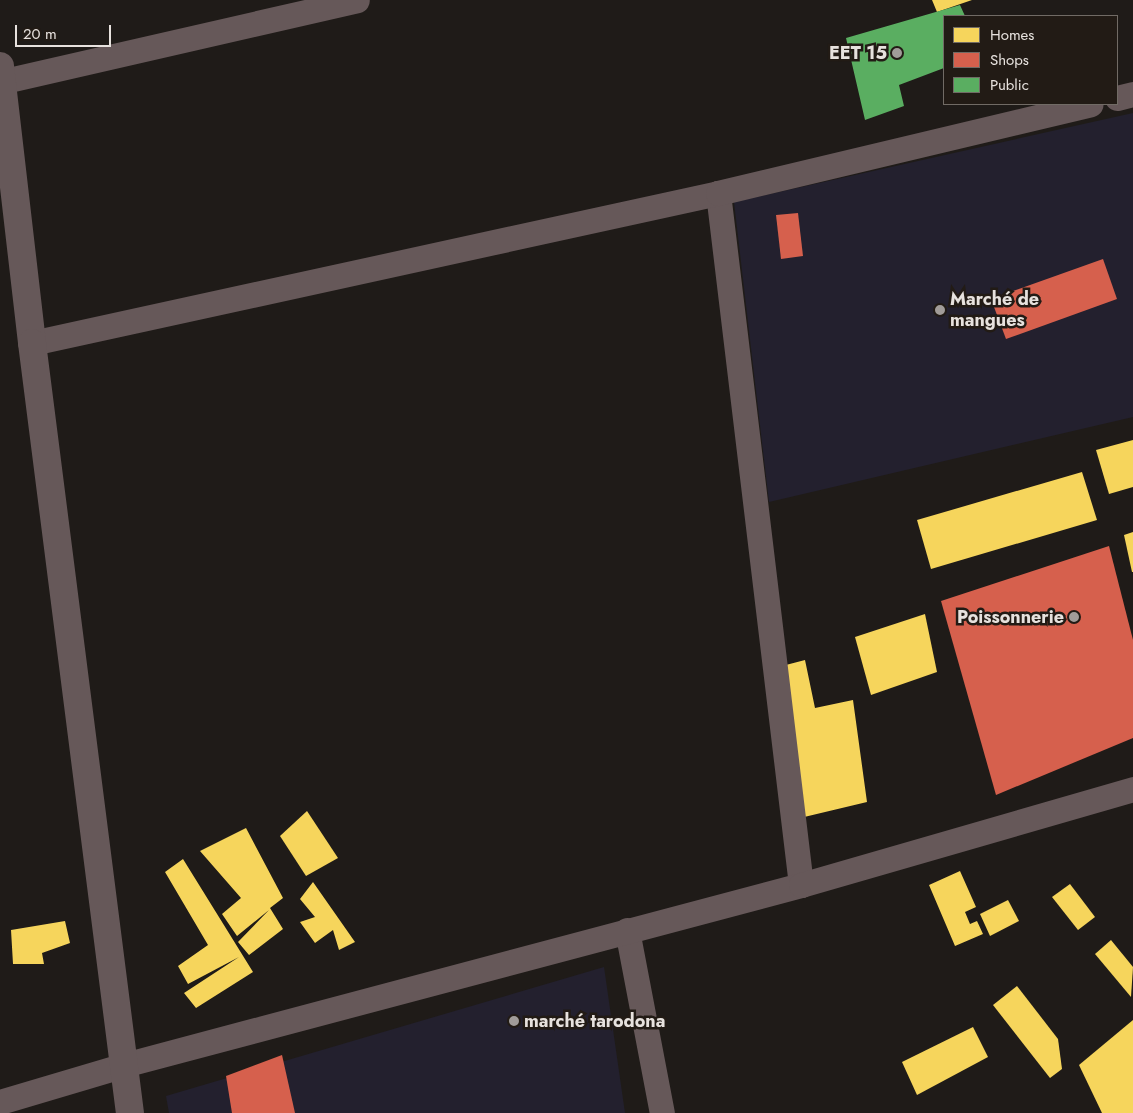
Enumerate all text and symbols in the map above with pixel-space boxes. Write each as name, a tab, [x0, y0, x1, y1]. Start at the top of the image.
scale bar	[18, 15, 114, 47]
legend	[943, 15, 1118, 105]
text: 20 m	[23, 23, 57, 45]
text: Homes	[990, 24, 1034, 46]
place label: EET 15	[829, 42, 887, 64]
marker: EET 15	[891, 47, 903, 59]
text: Shops	[990, 49, 1029, 71]
text: Public	[990, 74, 1029, 96]
place label: Marché de mangues	[950, 289, 1039, 332]
marker: Marché de mangues	[934, 304, 946, 316]
place label: Poissonnerie	[957, 606, 1064, 628]
marker: Poissonnerie	[1068, 611, 1080, 623]
place label: marché tarodona	[524, 1010, 665, 1032]
marker: marché tarodona	[508, 1015, 520, 1027]

